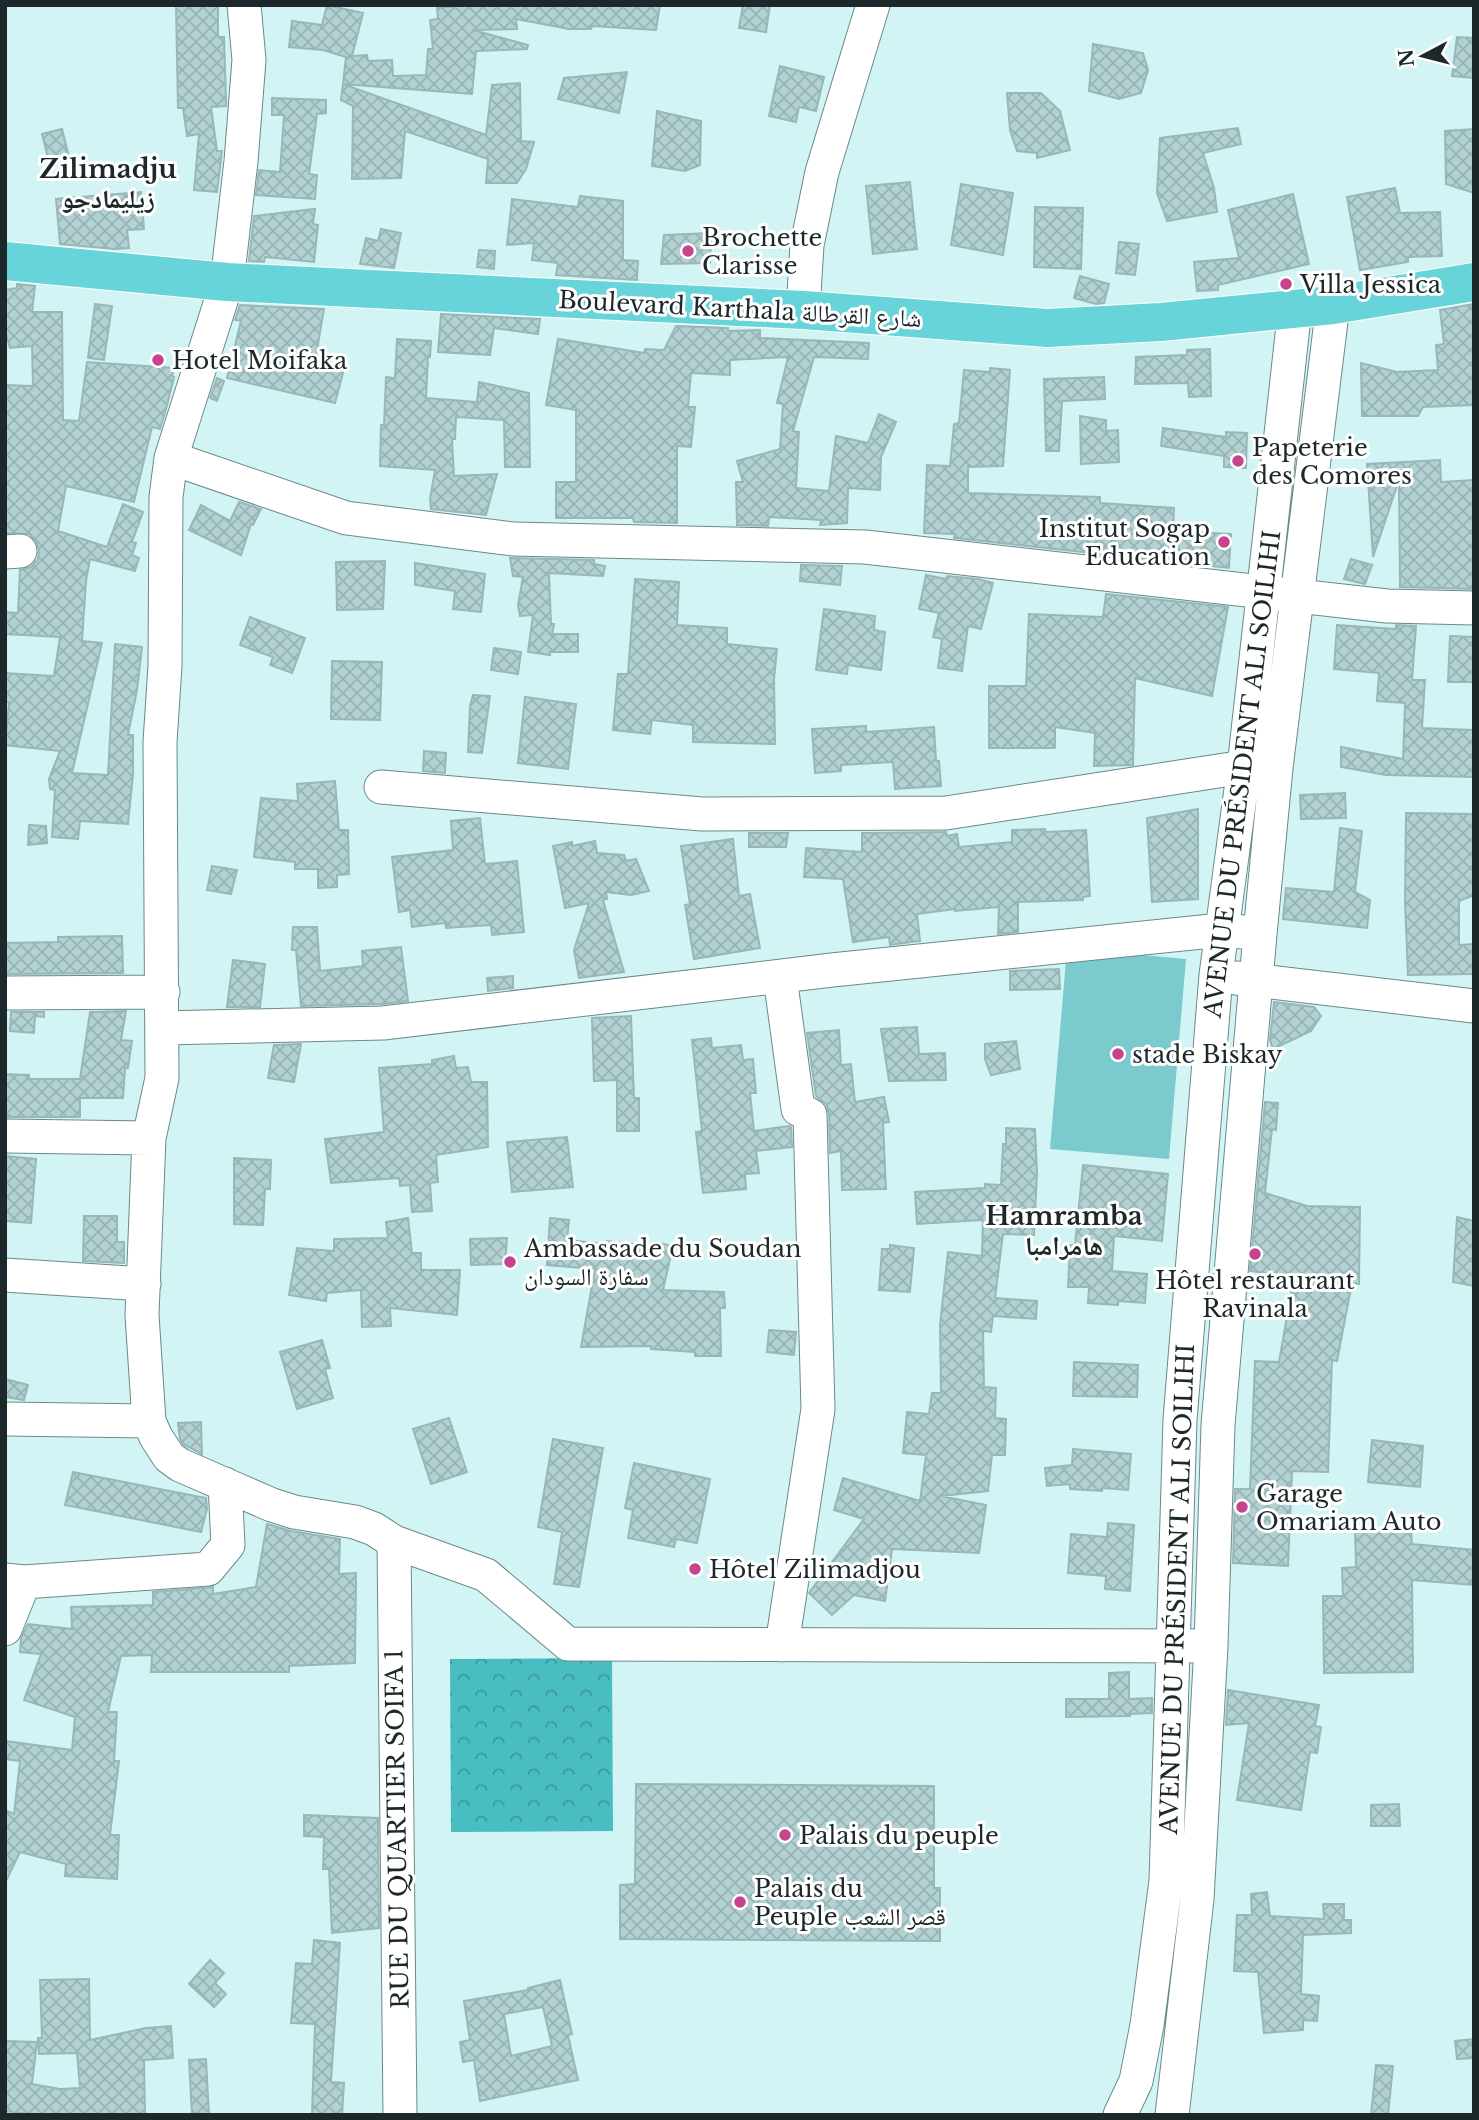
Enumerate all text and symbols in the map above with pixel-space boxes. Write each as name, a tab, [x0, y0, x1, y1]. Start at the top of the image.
north arrow	[1388, 21, 1458, 91]
text: N	[1394, 48, 1419, 68]
district label: Zilimadju زيليمادجو	[39, 153, 177, 215]
place label: Brochette Clarisse	[702, 223, 822, 280]
marker: Brochette Clarisse	[680, 243, 696, 259]
place label: Villa Jessica	[1299, 270, 1442, 299]
marker: Villa Jessica	[1278, 276, 1294, 292]
street label: Boulevard Karthala شارع القرطالة	[558, 285, 922, 334]
place label: Hotel Moifaka	[172, 346, 348, 375]
marker: Hotel Moifaka	[150, 352, 166, 368]
place label: Papeterie des Comores	[1252, 433, 1412, 490]
marker: Papeterie des Comores	[1230, 453, 1246, 469]
place label: Institut Sogap Education	[1039, 514, 1210, 571]
street label: AVENUE DU PRÉSIDENT ALI SOILIHI	[1198, 529, 1286, 1020]
marker: Institut Sogap Education	[1216, 534, 1232, 550]
place label: stade Biskay	[1132, 1040, 1283, 1069]
marker: stade Biskay	[1110, 1046, 1126, 1062]
district label: Hamramba هامرامبا	[985, 1200, 1143, 1262]
place label: Ambassade du Soudan سفارة السودان	[523, 1234, 802, 1291]
marker: Hôtel restaurant Ravinala	[1247, 1246, 1263, 1262]
marker: Ambassade du Soudan سفارة السودان	[502, 1254, 518, 1270]
place label: Hôtel restaurant Ravinala	[1155, 1266, 1355, 1323]
street label: AVENUE DU PRÉSIDENT ALI SOILIHI	[1154, 1343, 1200, 1836]
place label: Garage Omariam Auto	[1256, 1479, 1441, 1536]
marker: Garage Omariam Auto	[1234, 1499, 1250, 1515]
place label: Hôtel Zilimadjou	[709, 1555, 921, 1584]
marker: Hôtel Zilimadjou	[687, 1561, 703, 1577]
street label: RUE DU QUARTIER SOIFA 1	[379, 1649, 415, 2009]
place label: Palais du peuple	[799, 1821, 999, 1850]
marker: Palais du peuple	[777, 1827, 793, 1843]
place label: Palais du Peuple قصر الشعب	[754, 1874, 946, 1931]
marker: Palais du Peuple قصر الشعب	[732, 1894, 748, 1910]

